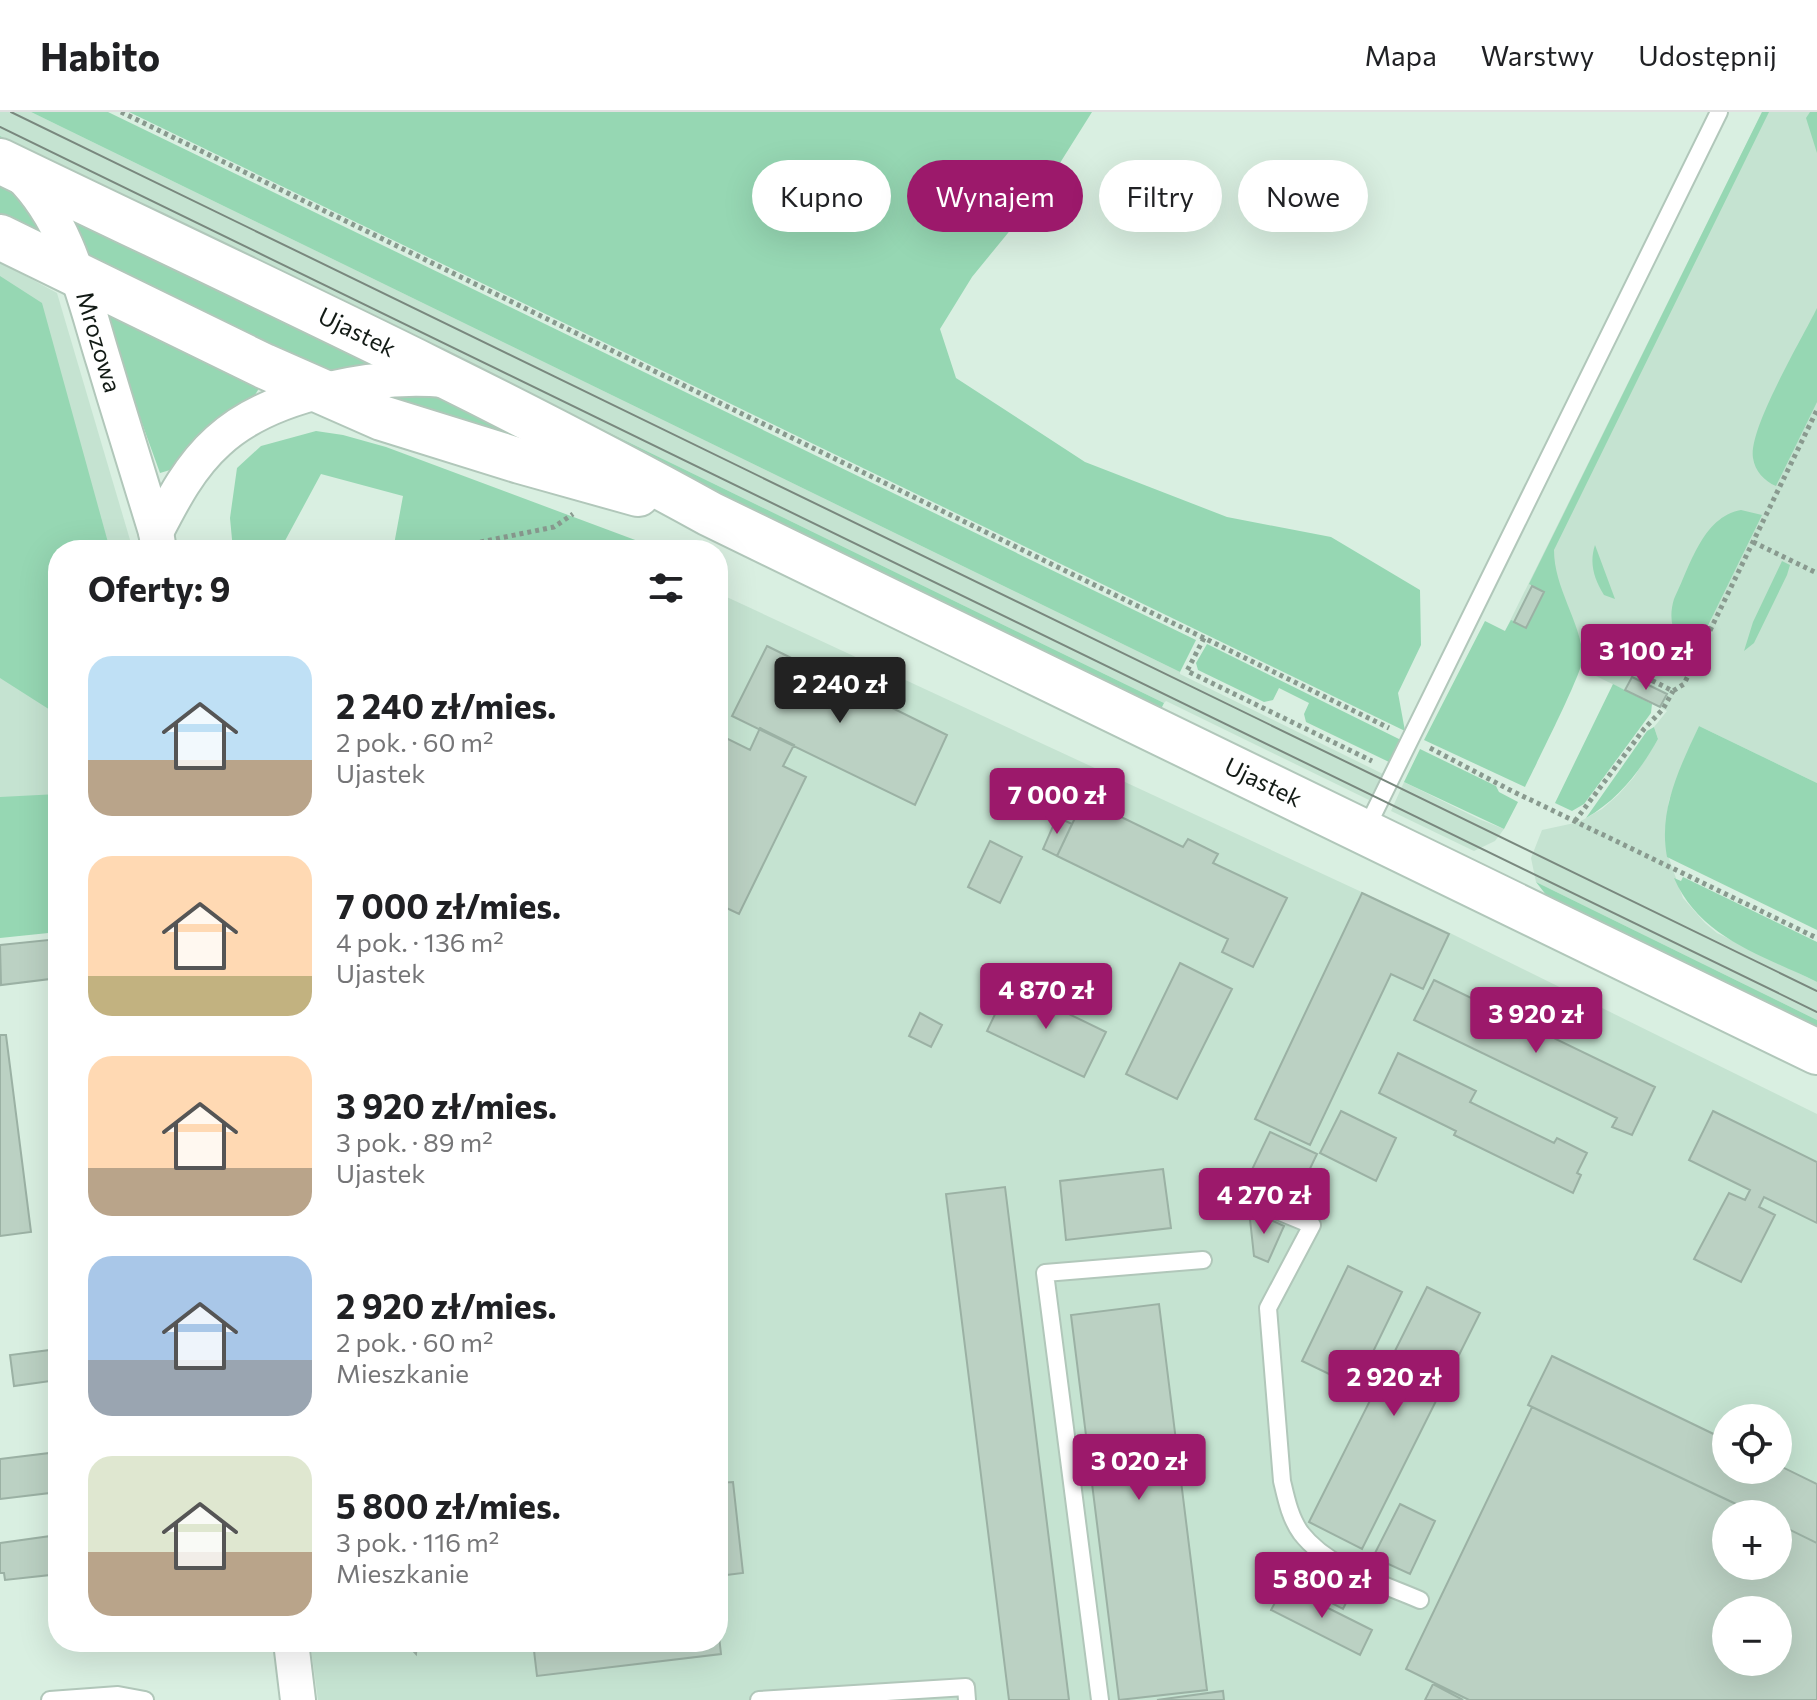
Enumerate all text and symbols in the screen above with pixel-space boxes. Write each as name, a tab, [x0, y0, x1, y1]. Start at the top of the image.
text: Habito	[40, 32, 160, 79]
text: Mapa	[1364, 38, 1437, 72]
text: Warstwy	[1481, 38, 1594, 72]
text: Udostępnij	[1638, 38, 1777, 72]
chip: Kupno	[752, 160, 891, 232]
chip: Wynajem	[907, 160, 1083, 232]
chip: Filtry	[1099, 160, 1222, 232]
chip: Nowe	[1238, 160, 1368, 232]
street label: Mrozowa	[71, 288, 128, 396]
street label: Ujastek	[314, 300, 401, 362]
icon: filters	[644, 566, 688, 610]
text: Oferty: 9	[88, 567, 230, 609]
pin: 3 100 zł	[1563, 624, 1729, 692]
text: 3 100 zł	[1599, 634, 1693, 665]
pin: 2 240 zł	[757, 657, 923, 725]
text: 2 240 zł	[792, 667, 888, 698]
text: 2 240 zł/mies.	[336, 684, 556, 726]
icon: home	[152, 688, 248, 784]
text: 2 pok. · 60 m²	[336, 726, 494, 757]
street label: Ujastek	[1220, 750, 1307, 813]
text: Ujastek	[336, 757, 425, 788]
pin: 7 000 zł	[974, 768, 1140, 836]
text: 7 000 zł	[1008, 778, 1106, 809]
text: 7 000 zł/mies.	[336, 884, 561, 926]
icon: home	[152, 888, 248, 984]
text: 4 pok. · 136 m²	[336, 926, 504, 957]
text: Ujastek	[336, 957, 425, 988]
pin: 4 870 zł	[963, 963, 1129, 1031]
text: 4 870 zł	[998, 973, 1094, 1004]
pin: 3 920 zł	[1453, 987, 1619, 1055]
text: 3 920 zł	[1488, 997, 1584, 1028]
text: 3 920 zł/mies.	[336, 1084, 557, 1126]
icon: home	[152, 1088, 248, 1184]
text: 3 pok. · 89 m²	[336, 1126, 493, 1157]
text: Ujastek	[336, 1157, 425, 1188]
pin: 4 270 zł	[1181, 1168, 1347, 1236]
text: 4 270 zł	[1217, 1178, 1311, 1209]
text: 2 920 zł/mies.	[336, 1284, 556, 1326]
icon: home	[152, 1288, 248, 1384]
text: 2 pok. · 60 m²	[336, 1326, 494, 1357]
pin: 2 920 zł	[1311, 1350, 1477, 1418]
text: Mieszkanie	[336, 1357, 469, 1388]
text: 2 920 zł	[1346, 1360, 1442, 1391]
map controls	[1712, 1404, 1792, 1676]
button: locate	[1712, 1404, 1792, 1484]
pin: 3 020 zł	[1056, 1434, 1222, 1502]
text: 3 020 zł	[1091, 1444, 1187, 1475]
text: 5 800 zł/mies.	[336, 1484, 561, 1526]
icon: home	[152, 1488, 248, 1584]
button: +	[1712, 1500, 1792, 1580]
text: 3 pok. · 116 m²	[336, 1526, 499, 1557]
pin: 5 800 zł	[1239, 1552, 1405, 1620]
text: Mieszkanie	[336, 1557, 469, 1588]
text: 5 800 zł	[1273, 1562, 1371, 1593]
button: −	[1712, 1596, 1792, 1676]

